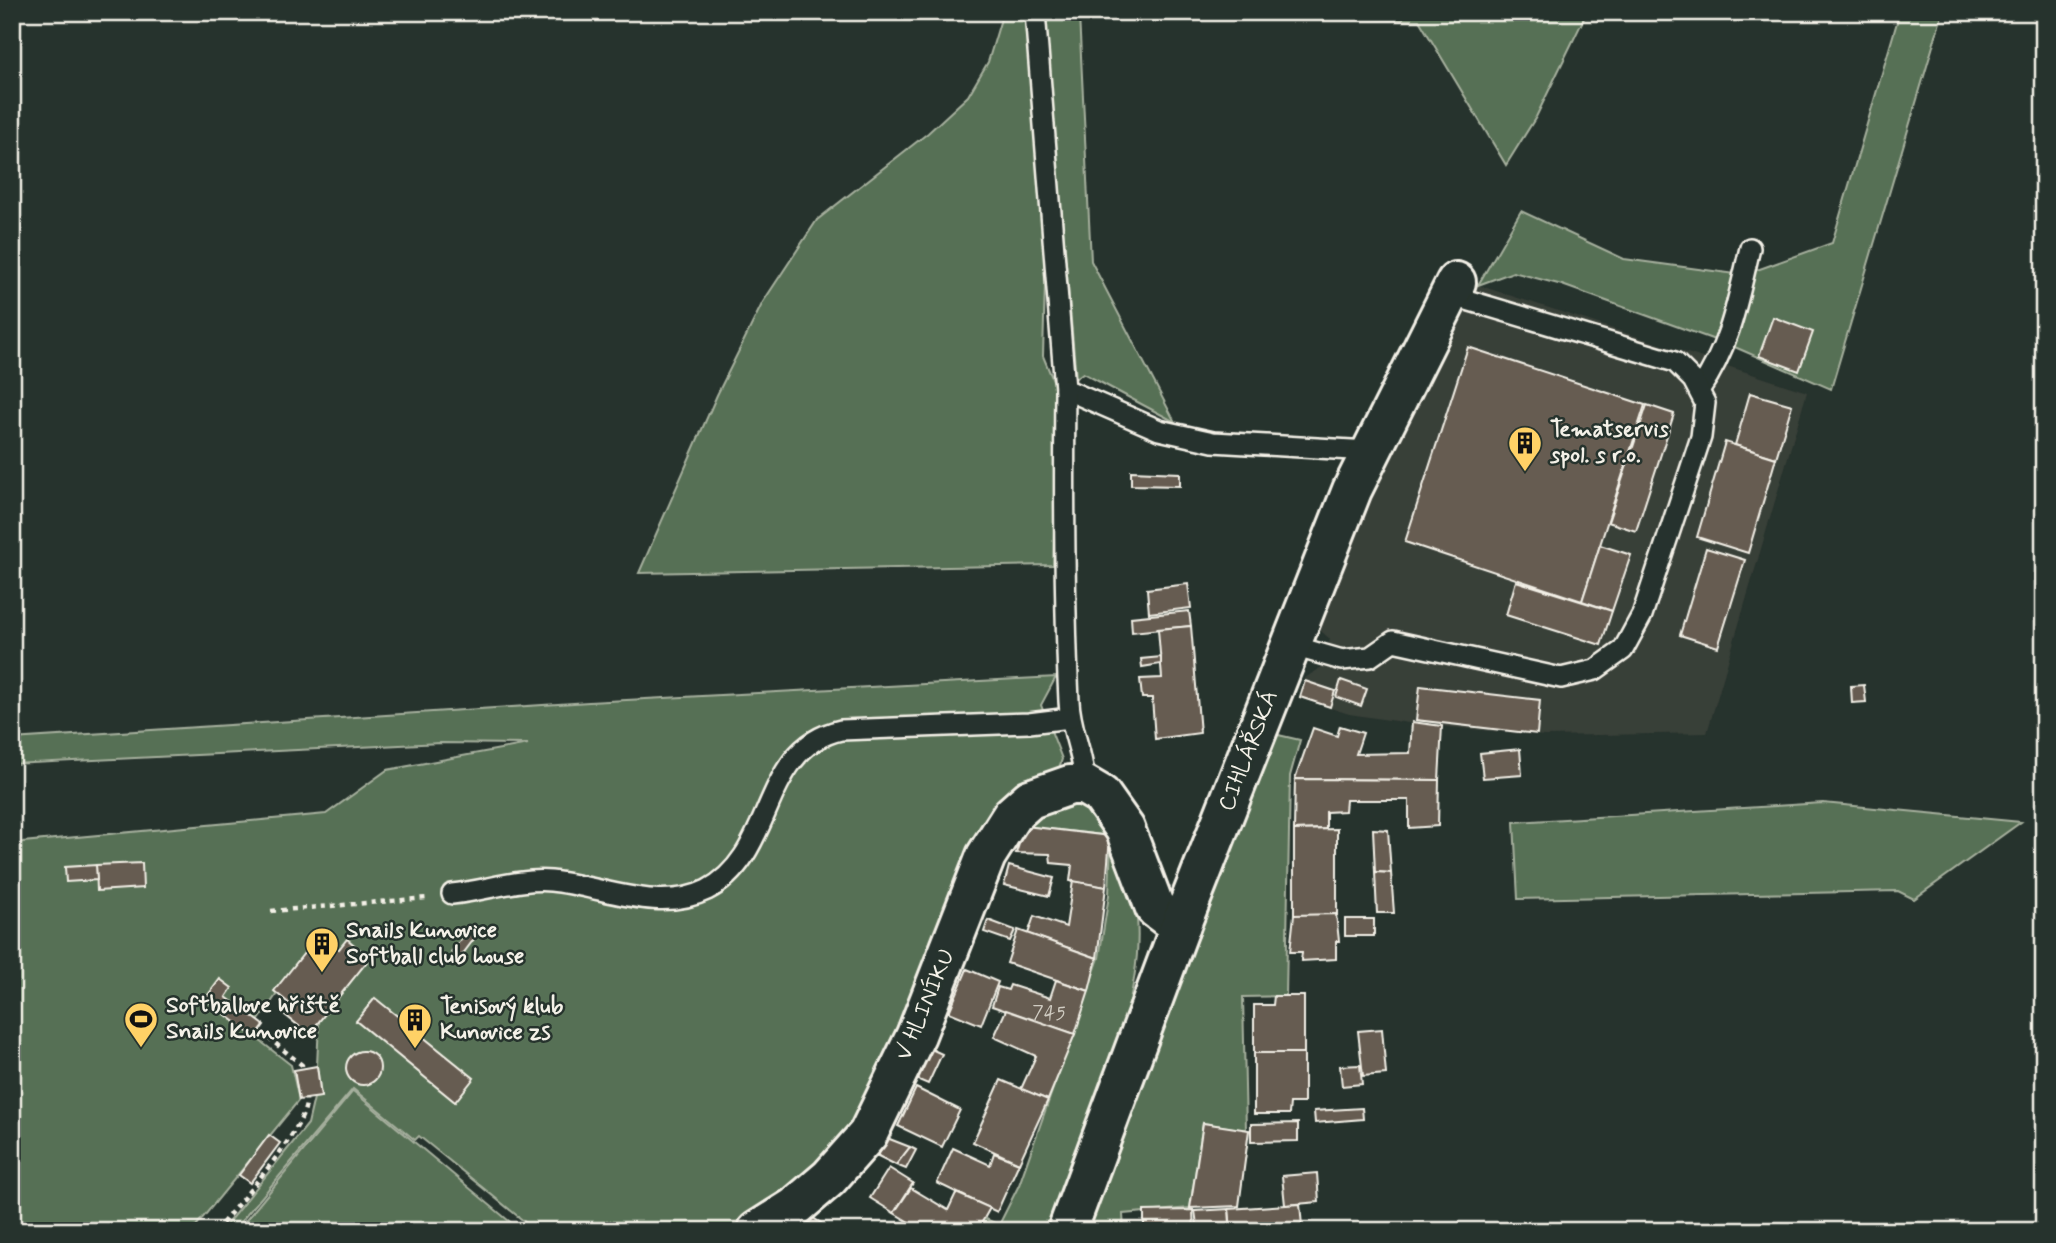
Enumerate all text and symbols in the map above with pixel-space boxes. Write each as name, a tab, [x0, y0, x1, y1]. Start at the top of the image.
place label: Tematservis spol. s r.o.	[1549, 415, 1669, 471]
building icon: Tematservis spol. s r.o.	[1506, 424, 1544, 473]
street label: CIHLÁŘSKÁ	[1212, 686, 1286, 816]
place label: Snails Kunovice Softball club house	[346, 916, 524, 972]
building icon: Snails Kunovice Softball club house	[303, 925, 341, 974]
street label: V HLINÍKU	[889, 945, 963, 1065]
place label: Softballove hřiště Snails Kunovice	[166, 991, 341, 1047]
place label: Tenisový klub Kunovice zs	[440, 992, 563, 1048]
sports icon: Softballove hřiště Snails Kunovice	[122, 1000, 160, 1049]
building icon: Tenisový klub Kunovice zs	[396, 1001, 434, 1050]
house number: 745	[1032, 1001, 1066, 1026]

